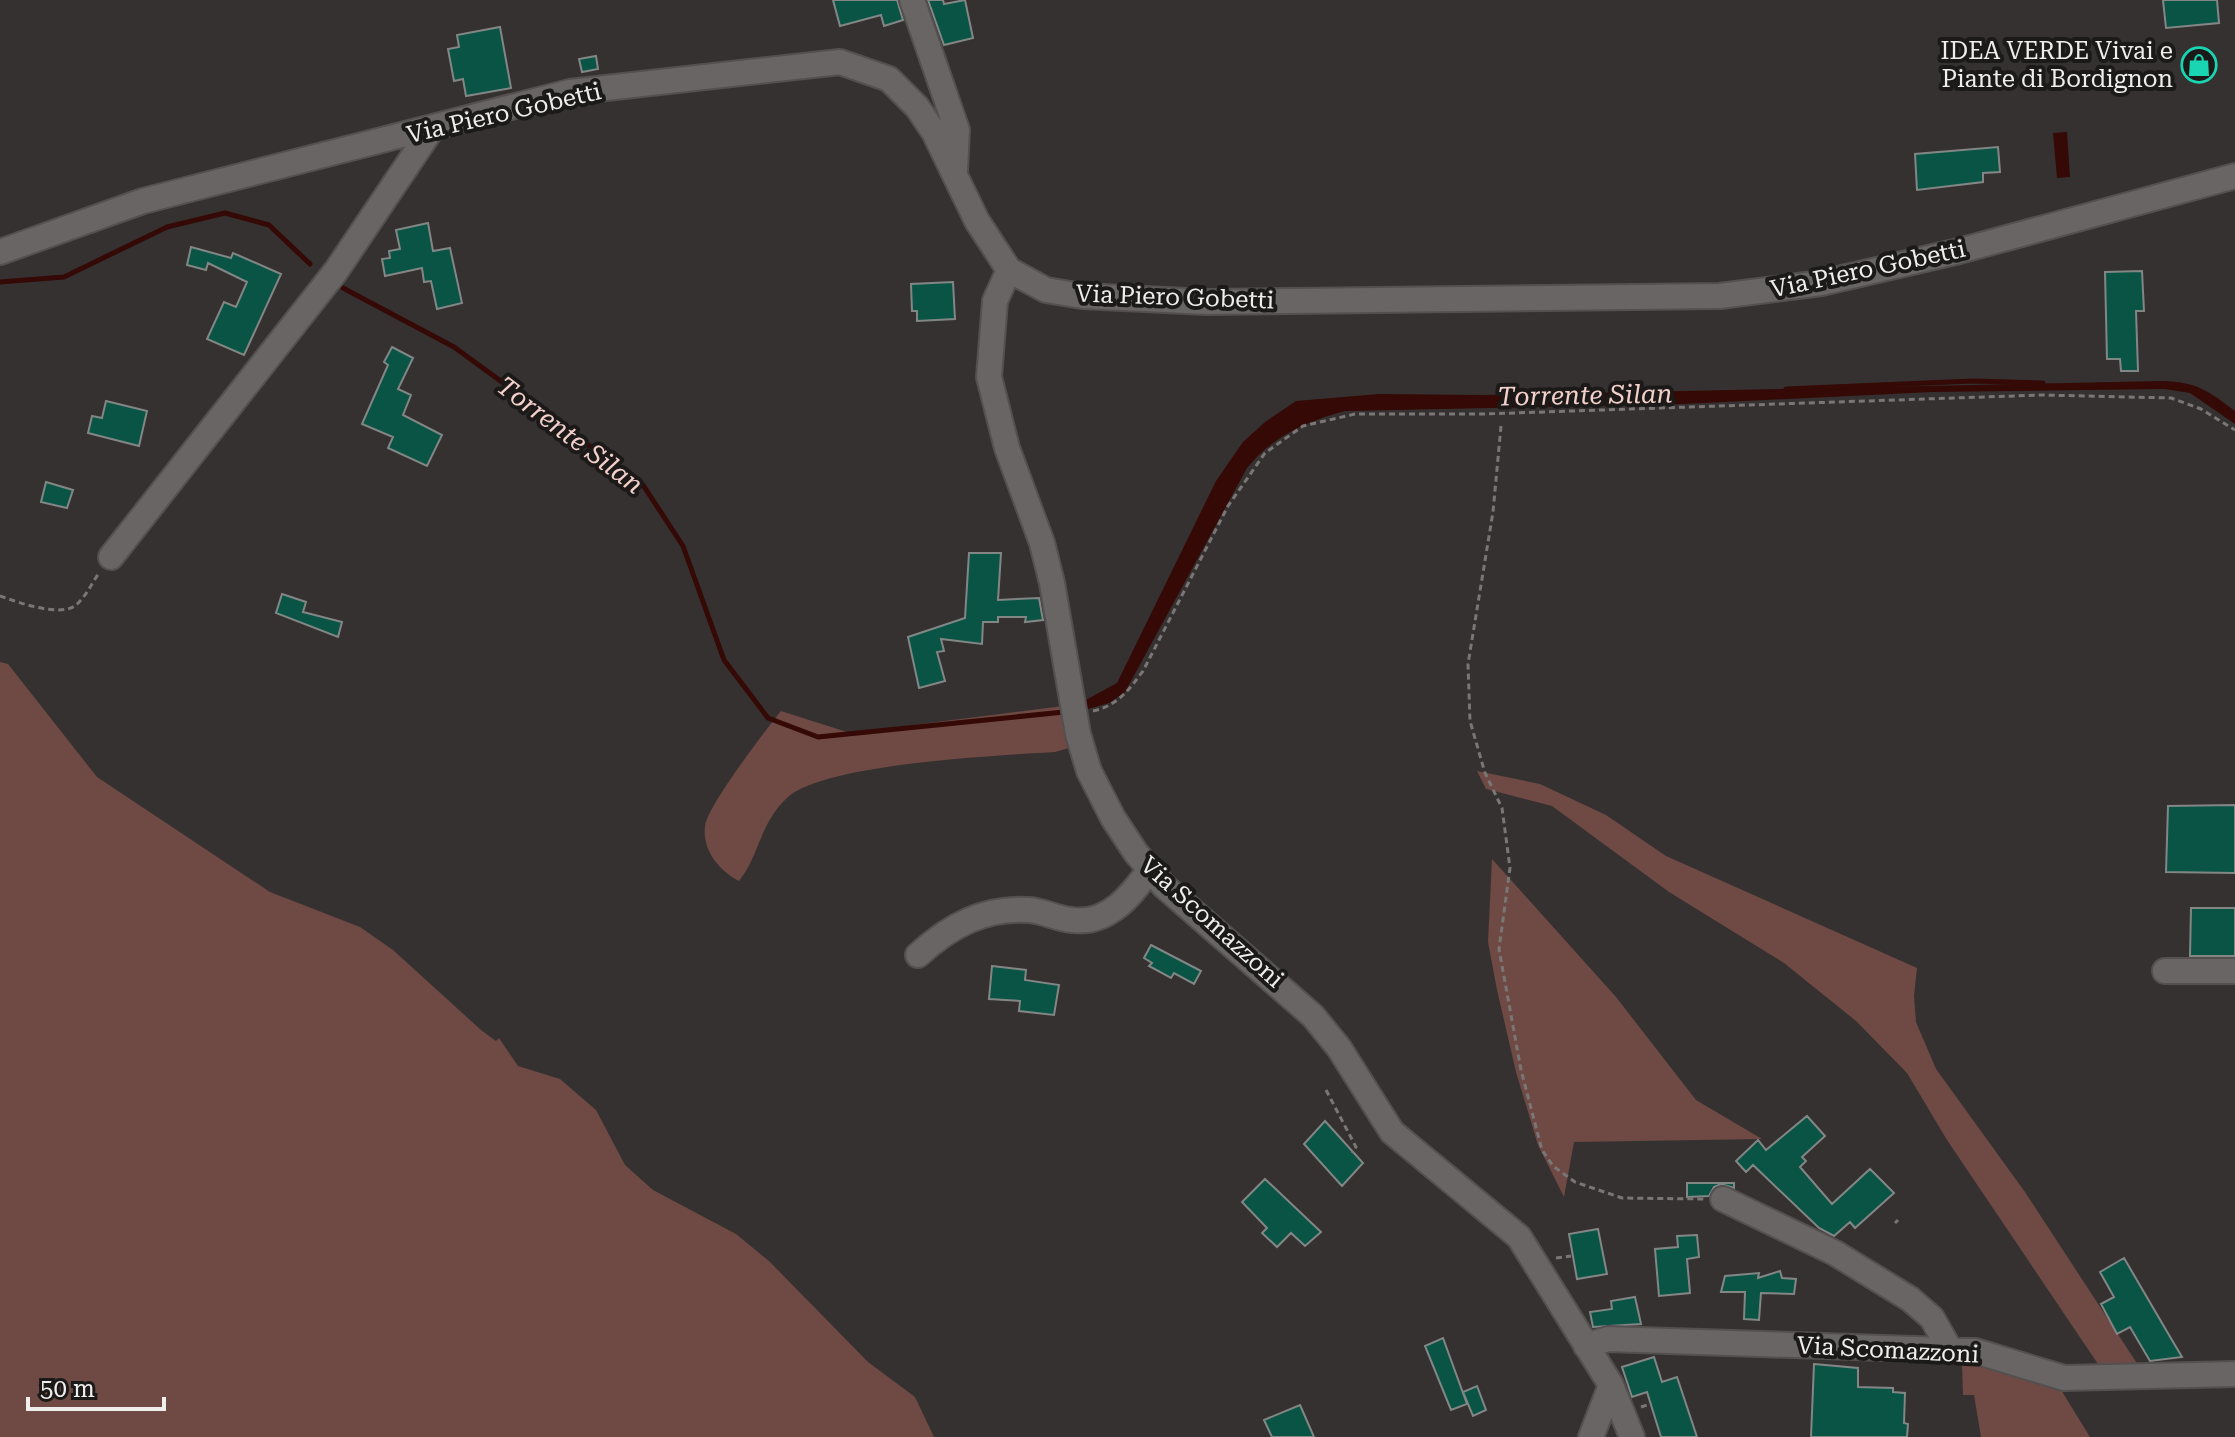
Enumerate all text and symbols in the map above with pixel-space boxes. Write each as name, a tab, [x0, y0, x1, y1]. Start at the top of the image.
place label: IDEA VERDE Vivai e Piante di Bordignon	[1941, 37, 2173, 93]
shop icon: IDEA VERDE Vivai e Piante di Bordignon	[2180, 46, 2218, 84]
street label: Via Piero Gobetti	[404, 77, 604, 149]
street label: Via Piero Gobetti	[1768, 235, 1968, 303]
street label: Via Piero Gobetti	[1075, 280, 1275, 314]
water label: Torrente Silan	[491, 370, 649, 500]
water label: Torrente Silan	[1497, 378, 1673, 412]
street label: Via Scomazzoni	[1135, 851, 1289, 994]
street label: Via Scomazzoni	[1796, 1331, 1980, 1369]
scale bar	[28, 1361, 164, 1411]
text: 50 m	[40, 1375, 95, 1403]

